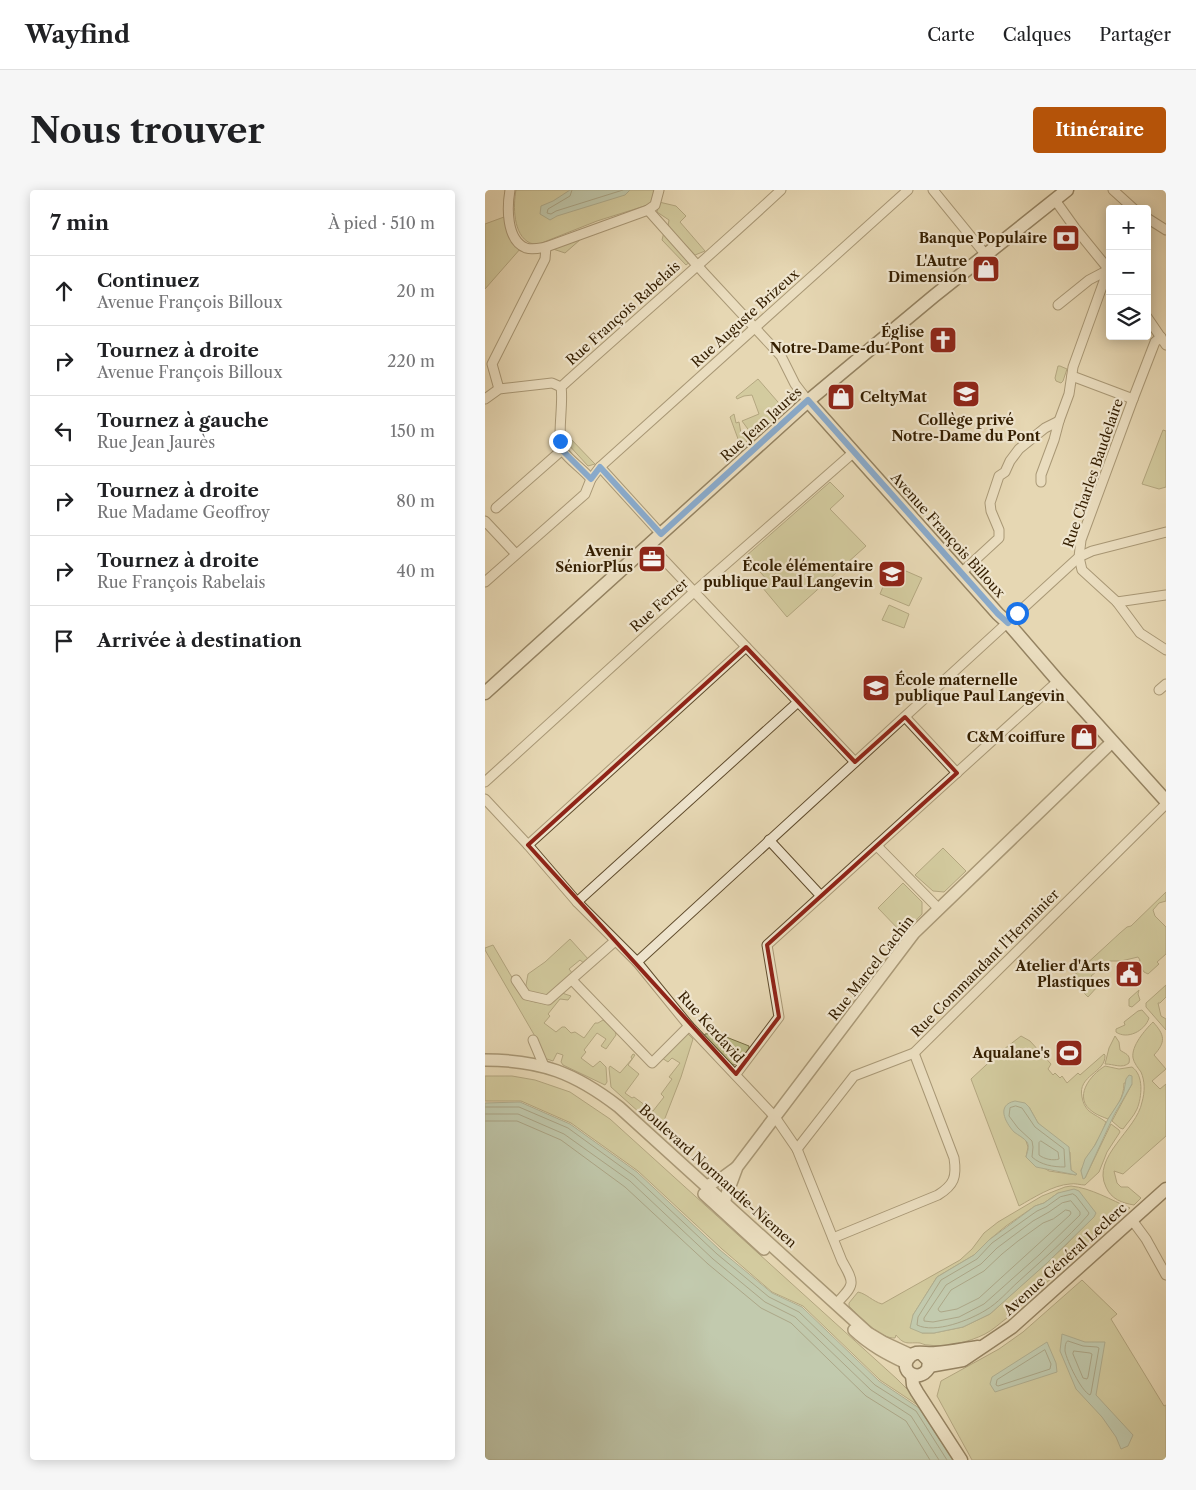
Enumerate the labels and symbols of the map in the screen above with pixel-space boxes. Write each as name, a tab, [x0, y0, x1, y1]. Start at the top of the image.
bank icon: Banque Populaire	[1051, 223, 1081, 253]
place label: Banque Populaire	[919, 229, 1047, 247]
place label: L'Autre Dimension	[888, 252, 967, 286]
shop icon: L'Autre Dimension	[971, 254, 1001, 284]
street label: Rue François Rabelais	[562, 257, 684, 369]
street label: Rue Auguste Brizeux	[687, 264, 803, 371]
place label: Église Notre-Dame-du-Pont	[770, 322, 924, 357]
church icon: Église Notre-Dame-du-Pont	[928, 325, 958, 355]
school or university icon: Collège privé Notre-Dame du Pont	[951, 379, 981, 409]
shop icon: CeltyMat	[826, 382, 856, 412]
street label: Rue Jean Jaurès	[717, 383, 805, 465]
place label: CeltyMat	[860, 388, 927, 406]
street label: Rue Charles Baudelaire	[1059, 396, 1127, 550]
place label: Collège privé Notre-Dame du Pont	[892, 411, 1041, 445]
route end	[549, 430, 572, 453]
street label: Avenue François Billoux	[886, 468, 1010, 602]
place label: Avenir SéniorPlus	[555, 542, 633, 576]
office icon: Avenir SéniorPlus	[637, 544, 667, 574]
place label: École élémentaire publique Paul Langevin	[703, 556, 873, 591]
school or university icon: École élémentaire publique Paul Langevin	[877, 559, 907, 589]
street label: Rue Ferrer	[626, 574, 692, 636]
route start	[1006, 602, 1029, 625]
place label: École maternelle publique Paul Langevin	[895, 670, 1065, 705]
school or university icon: École maternelle publique Paul Langevin	[861, 673, 891, 703]
shop icon: C&M coiffure	[1069, 722, 1099, 752]
place label: C&M coiffure	[967, 728, 1065, 746]
street label: Rue Commandant l'Herminier	[907, 885, 1063, 1041]
street label: Rue Marcel Cachin	[825, 912, 918, 1024]
place label: Atelier d'Arts Plastiques	[1015, 957, 1110, 991]
public building icon: Atelier d'Arts Plastiques	[1114, 959, 1144, 989]
street label: Rue Kerdavid	[674, 987, 748, 1067]
sports icon: Aqualane's	[1054, 1038, 1084, 1068]
place label: Aqualane's	[972, 1044, 1050, 1062]
street label: Boulevard Normandie-Niemen	[635, 1100, 801, 1252]
street label: Avenue Général Leclerc	[999, 1199, 1130, 1320]

